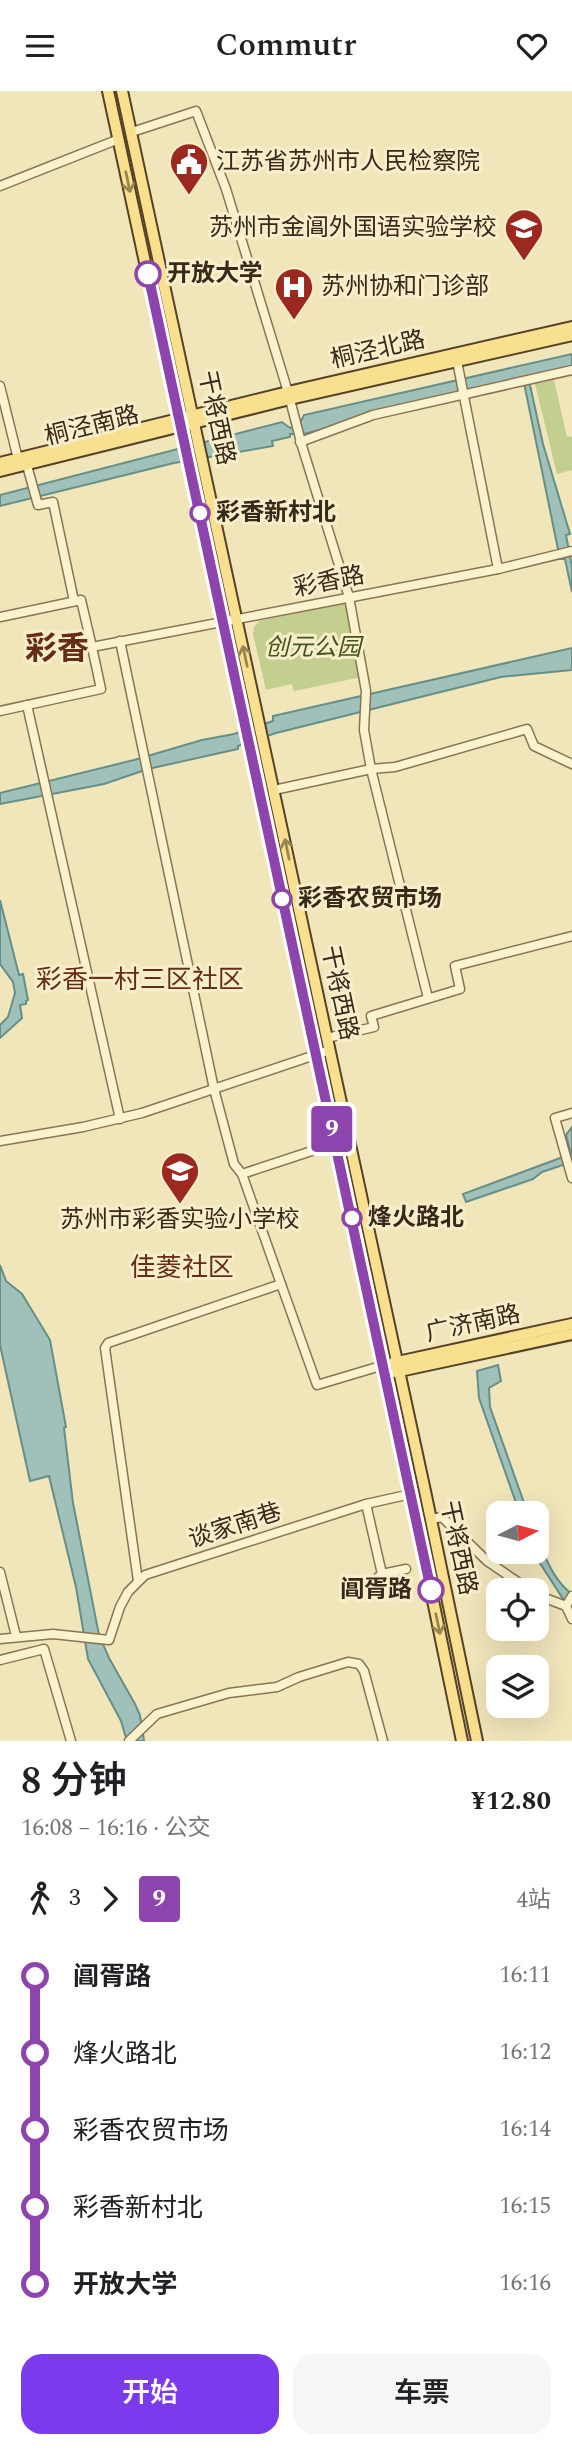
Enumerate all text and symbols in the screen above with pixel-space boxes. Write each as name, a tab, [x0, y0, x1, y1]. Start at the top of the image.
text: Commutr	[216, 21, 356, 70]
icon: menu	[21, 27, 59, 65]
icon: heart	[513, 27, 551, 65]
public building icon: 江苏省苏州市人民检察院	[168, 141, 210, 196]
place label: 江苏省苏州市人民检察院	[216, 144, 480, 180]
one-way arrow	[122, 170, 136, 193]
school or university icon: 苏州市金阊外国语实验学校	[503, 207, 545, 262]
place label: 苏州市金阊外国语实验学校	[209, 210, 497, 246]
place label: 开放大学	[167, 256, 263, 292]
marker: 开放大学	[135, 261, 161, 287]
hospital icon: 苏州协和门诊部	[273, 266, 315, 321]
place label: 苏州协和门诊部	[321, 269, 489, 305]
street label: 桐泾北路	[327, 322, 429, 378]
street label: 干将西路	[188, 367, 244, 469]
street label: 桐泾南路	[41, 397, 143, 455]
place label: 彩香新村北	[216, 495, 336, 531]
marker: 彩香新村北	[190, 503, 210, 523]
street label: 彩香路	[290, 557, 368, 607]
district label: 彩香	[25, 625, 89, 674]
park label: 创元公园	[265, 630, 364, 666]
one-way arrow	[238, 645, 252, 668]
one-way arrow	[279, 838, 293, 861]
place label: 彩香农贸市场	[298, 881, 442, 917]
marker: 彩香农贸市场	[272, 889, 292, 909]
street label: 干将西路	[311, 942, 367, 1044]
district label: 彩香一村三区社区	[36, 960, 244, 1000]
line badge: 9	[309, 1106, 355, 1152]
text: 9	[325, 1111, 339, 1147]
school or university icon: 苏州市彩香实验小学校	[159, 1150, 201, 1205]
place label: 烽火路北	[368, 1200, 464, 1236]
place label: 苏州市彩香实验小学校	[60, 1202, 300, 1238]
marker: 烽火路北	[342, 1208, 362, 1228]
district label: 佳菱社区	[130, 1248, 234, 1288]
street label: 广济南路	[422, 1296, 524, 1352]
street label: 谈家南巷	[184, 1494, 286, 1558]
street label: 干将西路	[430, 1497, 486, 1599]
north arrow	[486, 1501, 550, 1565]
map controls	[486, 1501, 549, 1718]
place label: 阊胥路	[340, 1572, 412, 1608]
marker: 阊胥路	[418, 1577, 444, 1603]
button: locate	[486, 1578, 549, 1641]
one-way arrow	[432, 1612, 446, 1635]
button: layers	[486, 1655, 549, 1718]
text: 8 分钟	[21, 1753, 127, 1811]
text: ¥12.80	[471, 1781, 551, 1821]
text: 16:08 – 16:16 · 公交	[21, 1811, 211, 1846]
icon: walk	[21, 1880, 59, 1918]
icon: forward	[91, 1880, 129, 1918]
text: 3	[69, 1881, 81, 1916]
text: 9	[153, 1881, 166, 1917]
text: 4站	[517, 1883, 551, 1918]
text: 阊胥路	[73, 1957, 151, 1997]
text: 16:11	[499, 1958, 551, 1993]
text: 烽火路北	[73, 2034, 177, 2074]
text: 16:12	[499, 2035, 551, 2070]
text: 彩香农贸市场	[73, 2111, 229, 2151]
text: 16:14	[499, 2112, 551, 2147]
text: 彩香新村北	[73, 2188, 203, 2228]
text: 16:15	[499, 2189, 551, 2224]
text: 开放大学	[73, 2265, 177, 2305]
text: 16:16	[499, 2266, 551, 2301]
button: 开始	[21, 2354, 279, 2434]
button: 车票	[293, 2354, 551, 2434]

